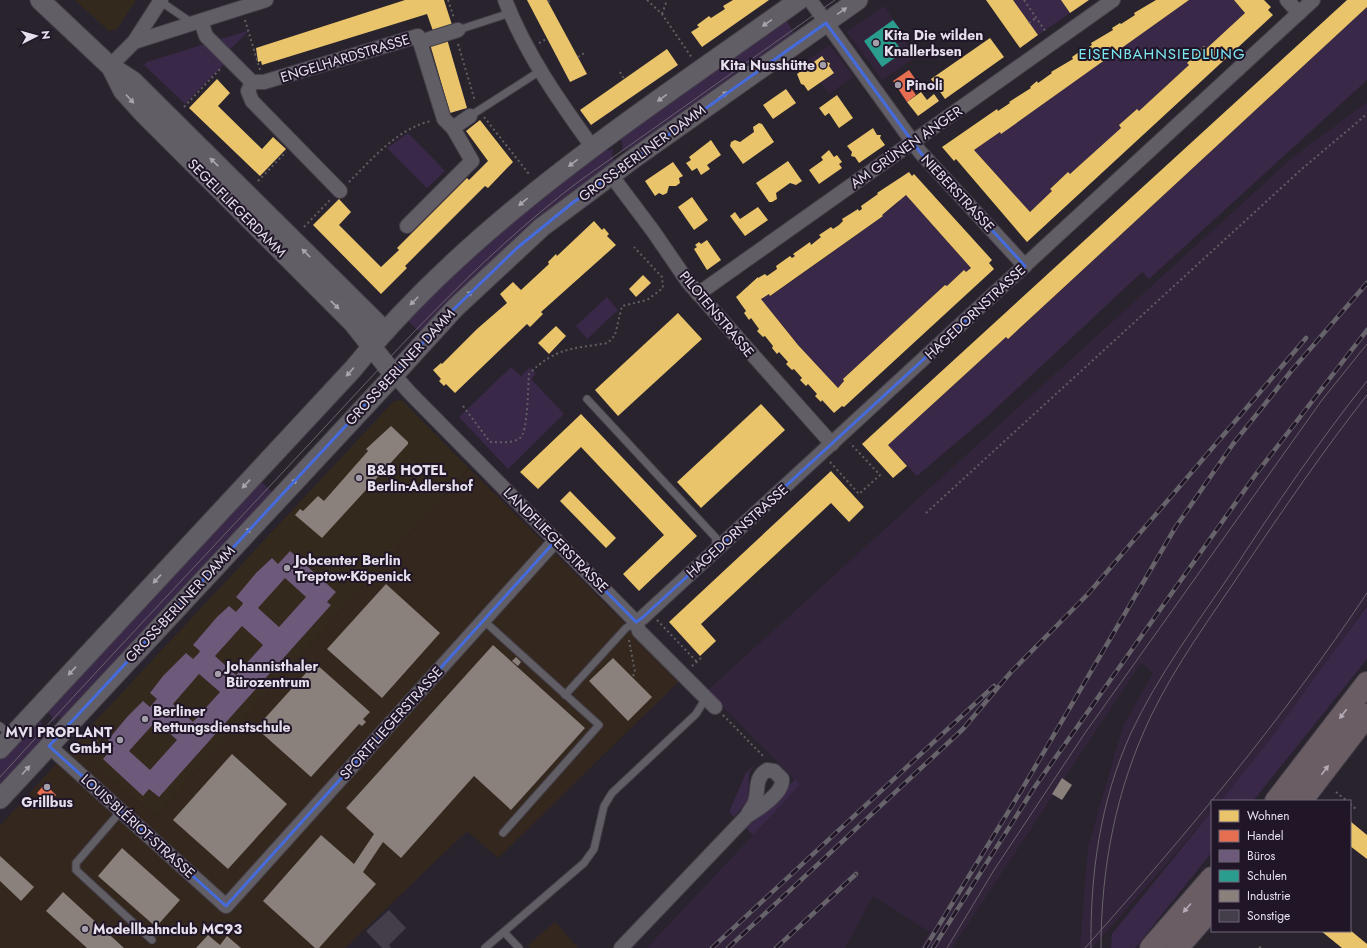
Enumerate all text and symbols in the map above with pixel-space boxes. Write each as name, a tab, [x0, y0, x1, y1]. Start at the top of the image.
one-way arrow	[837, 7, 847, 15]
north arrow	[16, 16, 56, 56]
one-way arrow	[762, 19, 773, 27]
place label: Kita Die wilden Knallerbsen	[884, 25, 983, 61]
street label: ENGELHARDSTRASSE	[278, 29, 412, 87]
text: N	[38, 30, 54, 40]
marker: Kita Die wilden Knallerbsen	[871, 38, 881, 48]
district label: EISENBAHNSIEDLUNG	[1078, 43, 1246, 65]
place label: Kita Nusshütte	[720, 55, 815, 75]
marker: Kita Nusshütte	[818, 60, 828, 70]
place label: Pinoli	[906, 75, 943, 95]
marker: Pinoli	[893, 80, 903, 90]
one-way arrow	[717, 91, 728, 99]
one-way arrow	[125, 94, 135, 104]
one-way arrow	[656, 94, 667, 102]
street label: GROSS-BERLINER DAMM	[574, 100, 710, 206]
street label: AM GRÜNEN ANGER	[846, 101, 966, 193]
street label: NIEBERSTRASSE	[917, 150, 999, 236]
street label: SEGELFLIEGERDAMM	[183, 154, 291, 262]
one-way arrow	[209, 157, 219, 167]
one-way arrow	[567, 158, 578, 167]
one-way arrow	[517, 197, 528, 206]
one-way arrow	[301, 248, 311, 258]
street label: HAGEDORNSTRASSE	[920, 260, 1030, 364]
street label: PILOTENSTRASSE	[675, 267, 759, 361]
one-way arrow	[463, 290, 473, 300]
one-way arrow	[409, 296, 419, 306]
one-way arrow	[330, 301, 340, 310]
street label: GROSS-BERLINER DAMM	[341, 304, 459, 430]
one-way arrow	[346, 366, 355, 377]
place label: B&B HOTEL Berlin-Adlershof	[367, 460, 474, 496]
marker: B&B HOTEL Berlin-Adlershof	[354, 473, 364, 483]
one-way arrow	[288, 478, 298, 488]
one-way arrow	[241, 479, 251, 489]
street label: HAGEDORNSTRASSE	[682, 480, 792, 582]
street label: LANDFLIEGERSTRASSE	[499, 483, 613, 597]
one-way arrow	[242, 527, 252, 537]
street label: GROSS-BERLINER DAMM	[121, 541, 239, 667]
place label: Jobcenter Berlin Treptow-Köpenick	[292, 550, 411, 586]
marker: Jobcenter Berlin Treptow-Köpenick	[282, 563, 292, 573]
one-way arrow	[152, 574, 162, 584]
place label: Johannisthaler Bürozentrum	[223, 656, 319, 692]
street label: SPORTFLIEGERSTRASSE	[335, 662, 447, 784]
one-way arrow	[67, 666, 77, 676]
marker: Johannisthaler Bürozentrum	[213, 669, 223, 679]
place label: Berliner Rettungsdienstschule	[153, 701, 291, 737]
one-way arrow	[1339, 709, 1348, 720]
marker: Berliner Rettungsdienstschule	[140, 714, 150, 724]
place label: MVI PROPLANT GmbH	[5, 722, 112, 758]
marker: MVI PROPLANT GmbH	[115, 735, 125, 745]
one-way arrow	[22, 765, 31, 775]
one-way arrow	[1321, 765, 1329, 776]
street label: LOUIS-BLÉRIOT-STRASSE	[77, 769, 199, 883]
marker: Grillbus	[42, 782, 52, 792]
place label: Grillbus	[21, 792, 73, 812]
legend	[1211, 800, 1351, 932]
text: Wohnen	[1247, 807, 1290, 825]
text: Handel	[1247, 827, 1283, 845]
text: Büros	[1247, 847, 1275, 865]
text: Schulen	[1247, 867, 1287, 885]
text: Industrie	[1247, 887, 1291, 905]
one-way arrow	[1182, 903, 1191, 913]
text: Sonstige	[1247, 907, 1290, 925]
place label: Modellbahnclub MC93	[93, 919, 242, 939]
marker: Modellbahnclub MC93	[80, 924, 90, 934]

